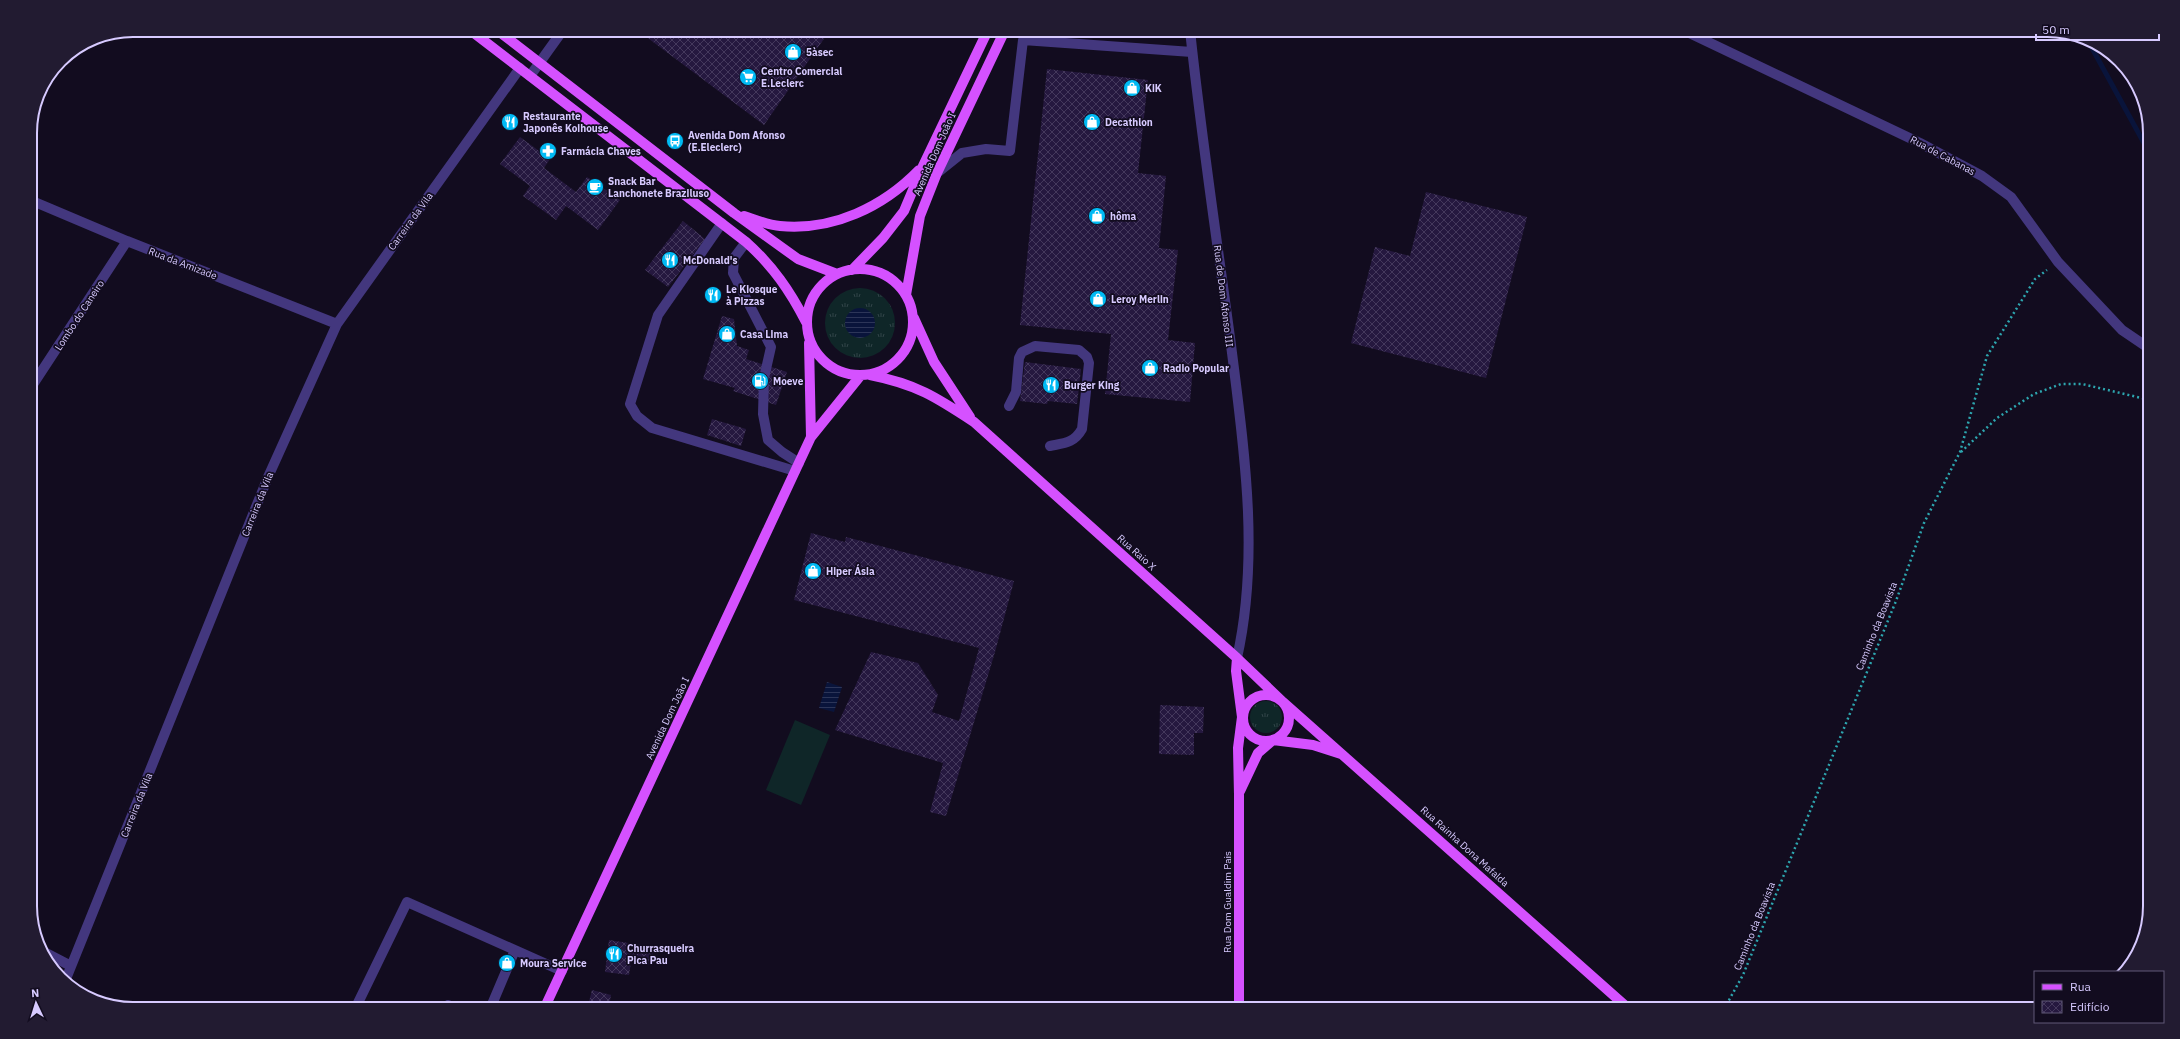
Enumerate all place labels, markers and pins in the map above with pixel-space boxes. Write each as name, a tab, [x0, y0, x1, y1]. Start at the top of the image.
shop icon: 5àsec	[783, 42, 803, 62]
place label: 5àsec	[806, 46, 834, 59]
place label: Centro Comercial E.Leclerc	[761, 65, 842, 90]
supermarket icon: Centro Comercial E.Leclerc	[738, 67, 758, 87]
shop icon: KiK	[1122, 78, 1142, 98]
place label: KiK	[1145, 82, 1162, 95]
place label: Restaurante Japonês Koihouse	[523, 110, 609, 135]
restaurant icon: Restaurante Japonês Koihouse	[500, 112, 520, 132]
shop icon: Decathlon	[1082, 112, 1102, 132]
place label: Decathlon	[1105, 116, 1153, 129]
place label: Avenida Dom Afonso (E.Eleclerc)	[688, 129, 785, 154]
bus stop icon: Avenida Dom Afonso (E.Eleclerc)	[665, 131, 685, 151]
pharmacy icon: Farmácia Chaves	[538, 141, 558, 161]
place label: Farmácia Chaves	[561, 145, 641, 158]
place label: Snack Bar Lanchonete Braziluso	[608, 175, 709, 200]
cafe icon: Snack Bar Lanchonete Braziluso	[585, 177, 605, 197]
shop icon: hôma	[1087, 206, 1107, 226]
place label: hôma	[1110, 210, 1137, 223]
restaurant icon: McDonald's	[660, 250, 680, 270]
place label: McDonald's	[683, 254, 737, 267]
place label: Le Kiosque à Pizzas	[726, 283, 778, 308]
restaurant icon: Le Kiosque à Pizzas	[703, 285, 723, 305]
shop icon: Leroy Merlin	[1088, 289, 1108, 309]
place label: Leroy Merlin	[1111, 293, 1169, 306]
shop icon: Casa Lima	[717, 324, 737, 344]
place label: Casa Lima	[740, 328, 788, 341]
shop icon: Radio Popular	[1140, 358, 1160, 378]
place label: Radio Popular	[1163, 362, 1229, 375]
fuel station icon: Moeve	[750, 371, 770, 391]
place label: Moeve	[773, 375, 804, 388]
restaurant icon: Burger King	[1041, 375, 1061, 395]
place label: Burger King	[1064, 379, 1120, 392]
shop icon: Hiper Ásia	[803, 561, 823, 581]
place label: Hiper Ásia	[826, 563, 875, 578]
place label: Churrasqueira Pica Pau	[627, 942, 695, 967]
restaurant icon: Churrasqueira Pica Pau	[604, 944, 624, 964]
shop icon: Moura Service	[497, 953, 517, 973]
place label: Moura Service	[520, 957, 587, 970]

